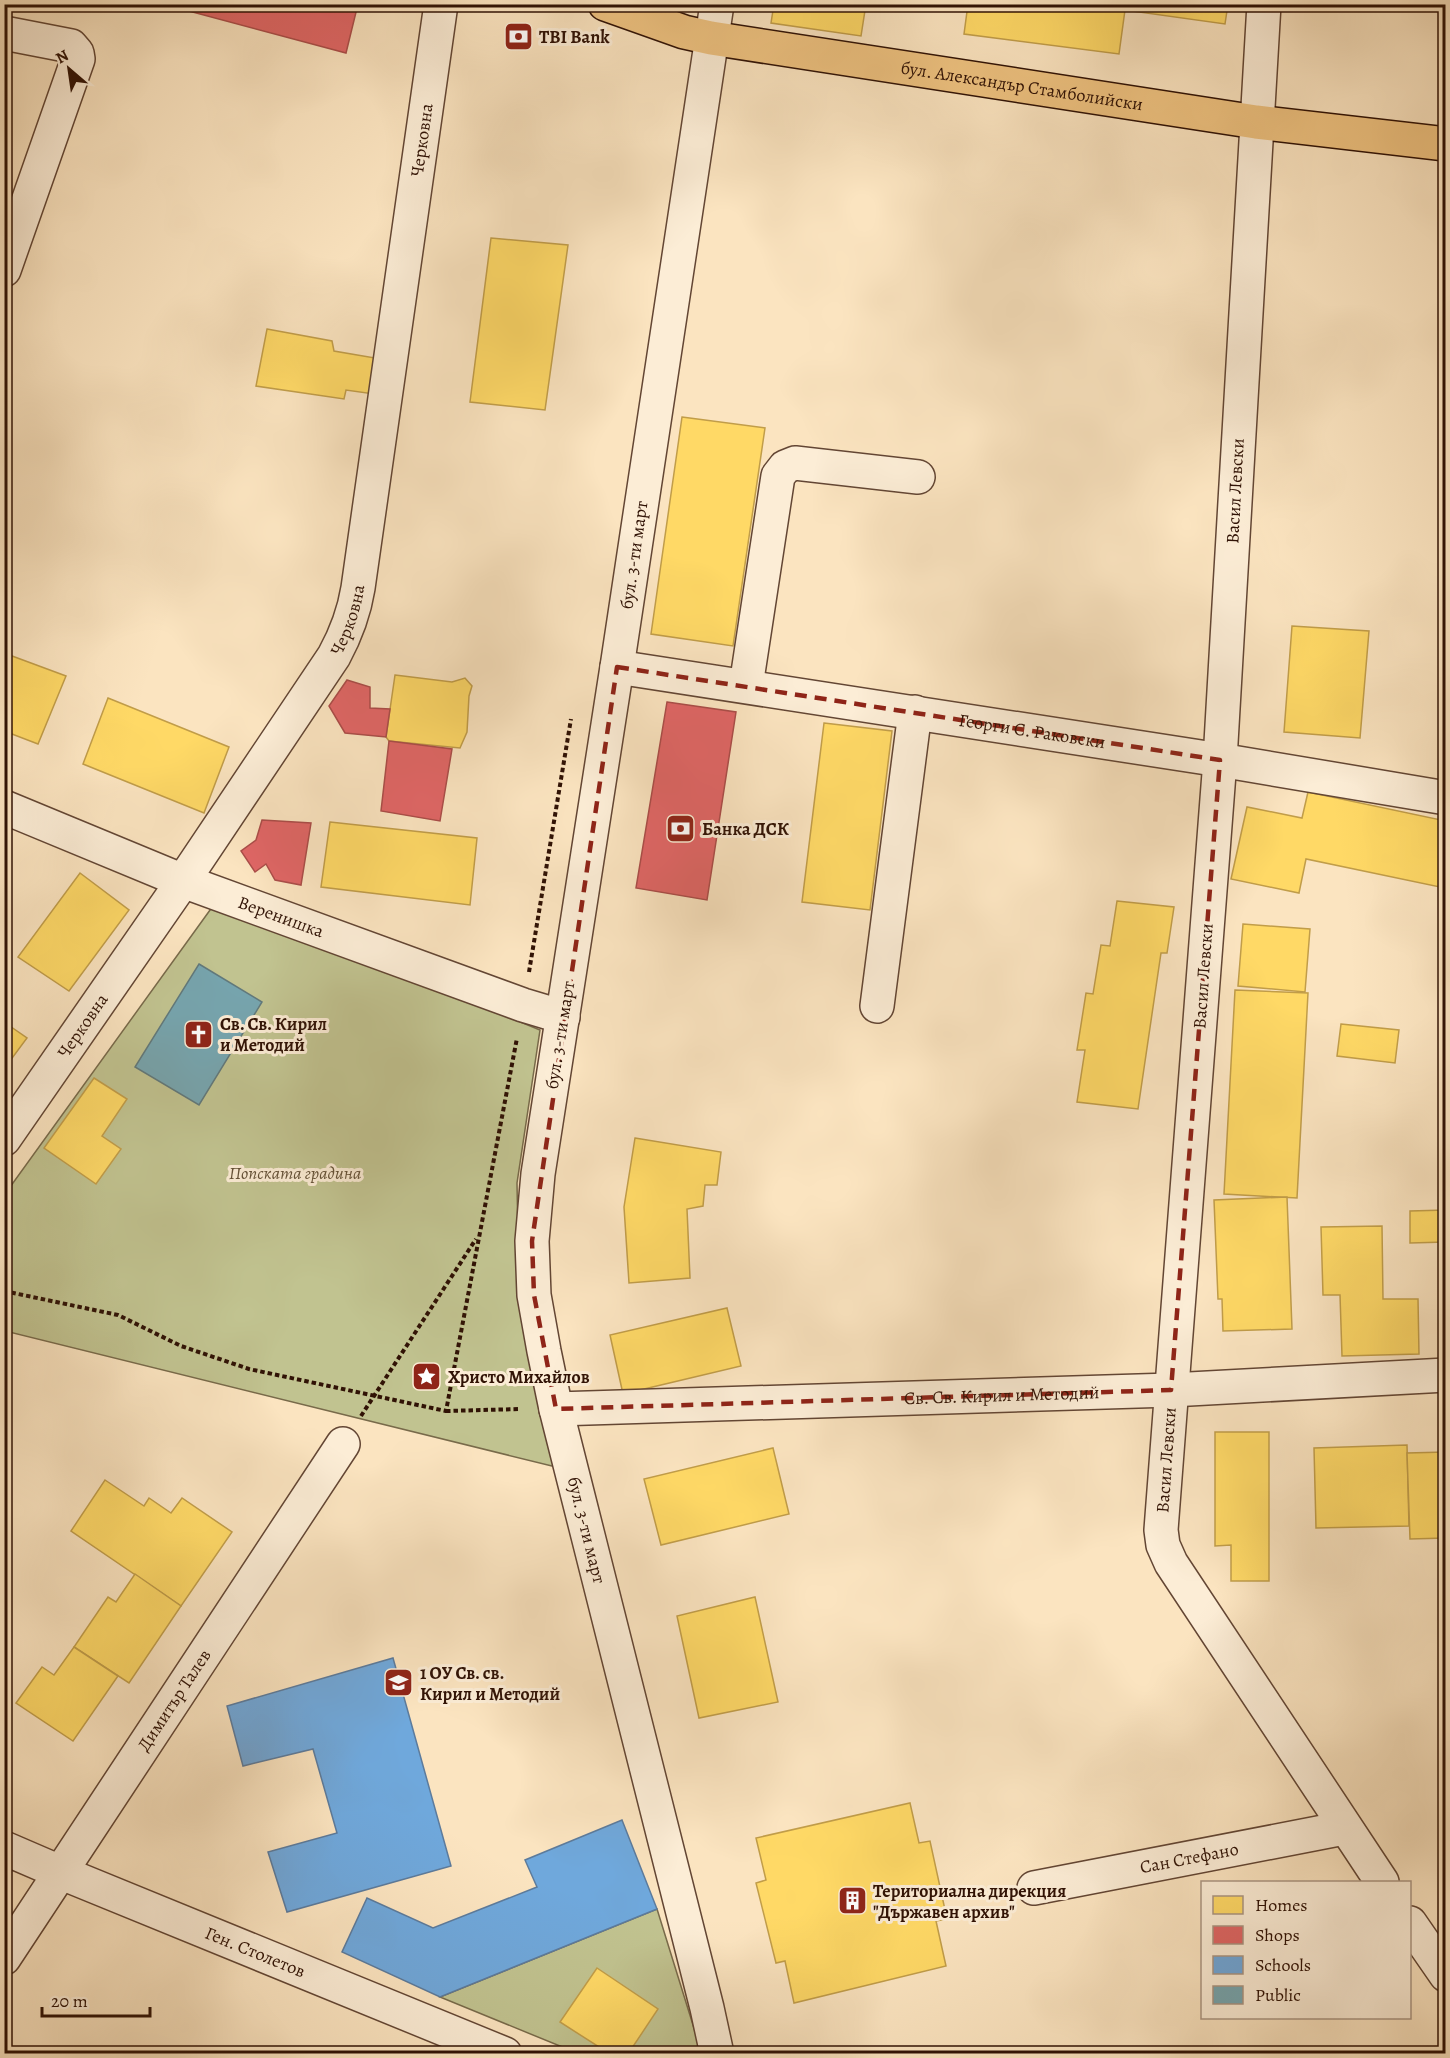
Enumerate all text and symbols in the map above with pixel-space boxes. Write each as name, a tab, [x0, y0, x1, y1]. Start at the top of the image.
bank icon: TBI Bank	[502, 21, 534, 53]
place label: TBI Bank	[539, 25, 610, 49]
north arrow	[39, 39, 99, 99]
text: N	[52, 44, 73, 69]
street label: бул. Александър Стамболийски	[899, 55, 1145, 116]
street label: Черковна	[405, 101, 439, 178]
street label: Васил Левски	[1220, 438, 1250, 544]
street label: бул. 3-ти март	[615, 499, 653, 611]
street label: Черковна	[324, 582, 370, 659]
street label: Георги С. Раковски	[957, 708, 1107, 754]
bank icon: Банка ДСК	[665, 813, 697, 845]
place label: Банка ДСК	[702, 817, 789, 841]
street label: Веренишка	[235, 890, 328, 944]
street label: Васил Левски	[1187, 922, 1219, 1030]
street label: бул. 3-ти март	[540, 979, 580, 1091]
street label: Черковна	[52, 988, 114, 1063]
place label: Св. Св. Кирил и Методий	[220, 1012, 327, 1057]
church icon: Св. Св. Кирил и Методий	[183, 1018, 215, 1050]
park label: Попската градина	[229, 1161, 361, 1185]
place icon: Христо Михайлов	[411, 1361, 443, 1393]
place label: Христо Михайлов	[448, 1365, 590, 1389]
street label: Св. Св. Кирил и Методий	[904, 1380, 1100, 1410]
street label: Васил Левски	[1150, 1406, 1182, 1514]
street label: бул. 3-ти март	[562, 1474, 612, 1586]
street label: Димитър Талев	[132, 1644, 217, 1756]
place label: 1 ОУ Св. св. Кирил и Методий	[420, 1661, 561, 1706]
school or university icon: 1 ОУ Св. св. Кирил и Методий	[383, 1667, 415, 1699]
street label: Сан Стефано	[1138, 1837, 1240, 1879]
place label: Териториална дирекция "Държавен архив"	[873, 1879, 1066, 1924]
legend	[1201, 1881, 1411, 2019]
building icon: Териториална дирекция "Държавен архив"	[836, 1885, 868, 1917]
text: Homes	[1255, 1893, 1307, 1917]
street label: Ген. Столетов	[202, 1921, 309, 1983]
text: Shops	[1255, 1923, 1300, 1947]
text: Schools	[1255, 1953, 1311, 1977]
scale bar	[42, 1980, 150, 2018]
text: Public	[1255, 1983, 1301, 2007]
text: 20 m	[51, 1989, 88, 2013]

